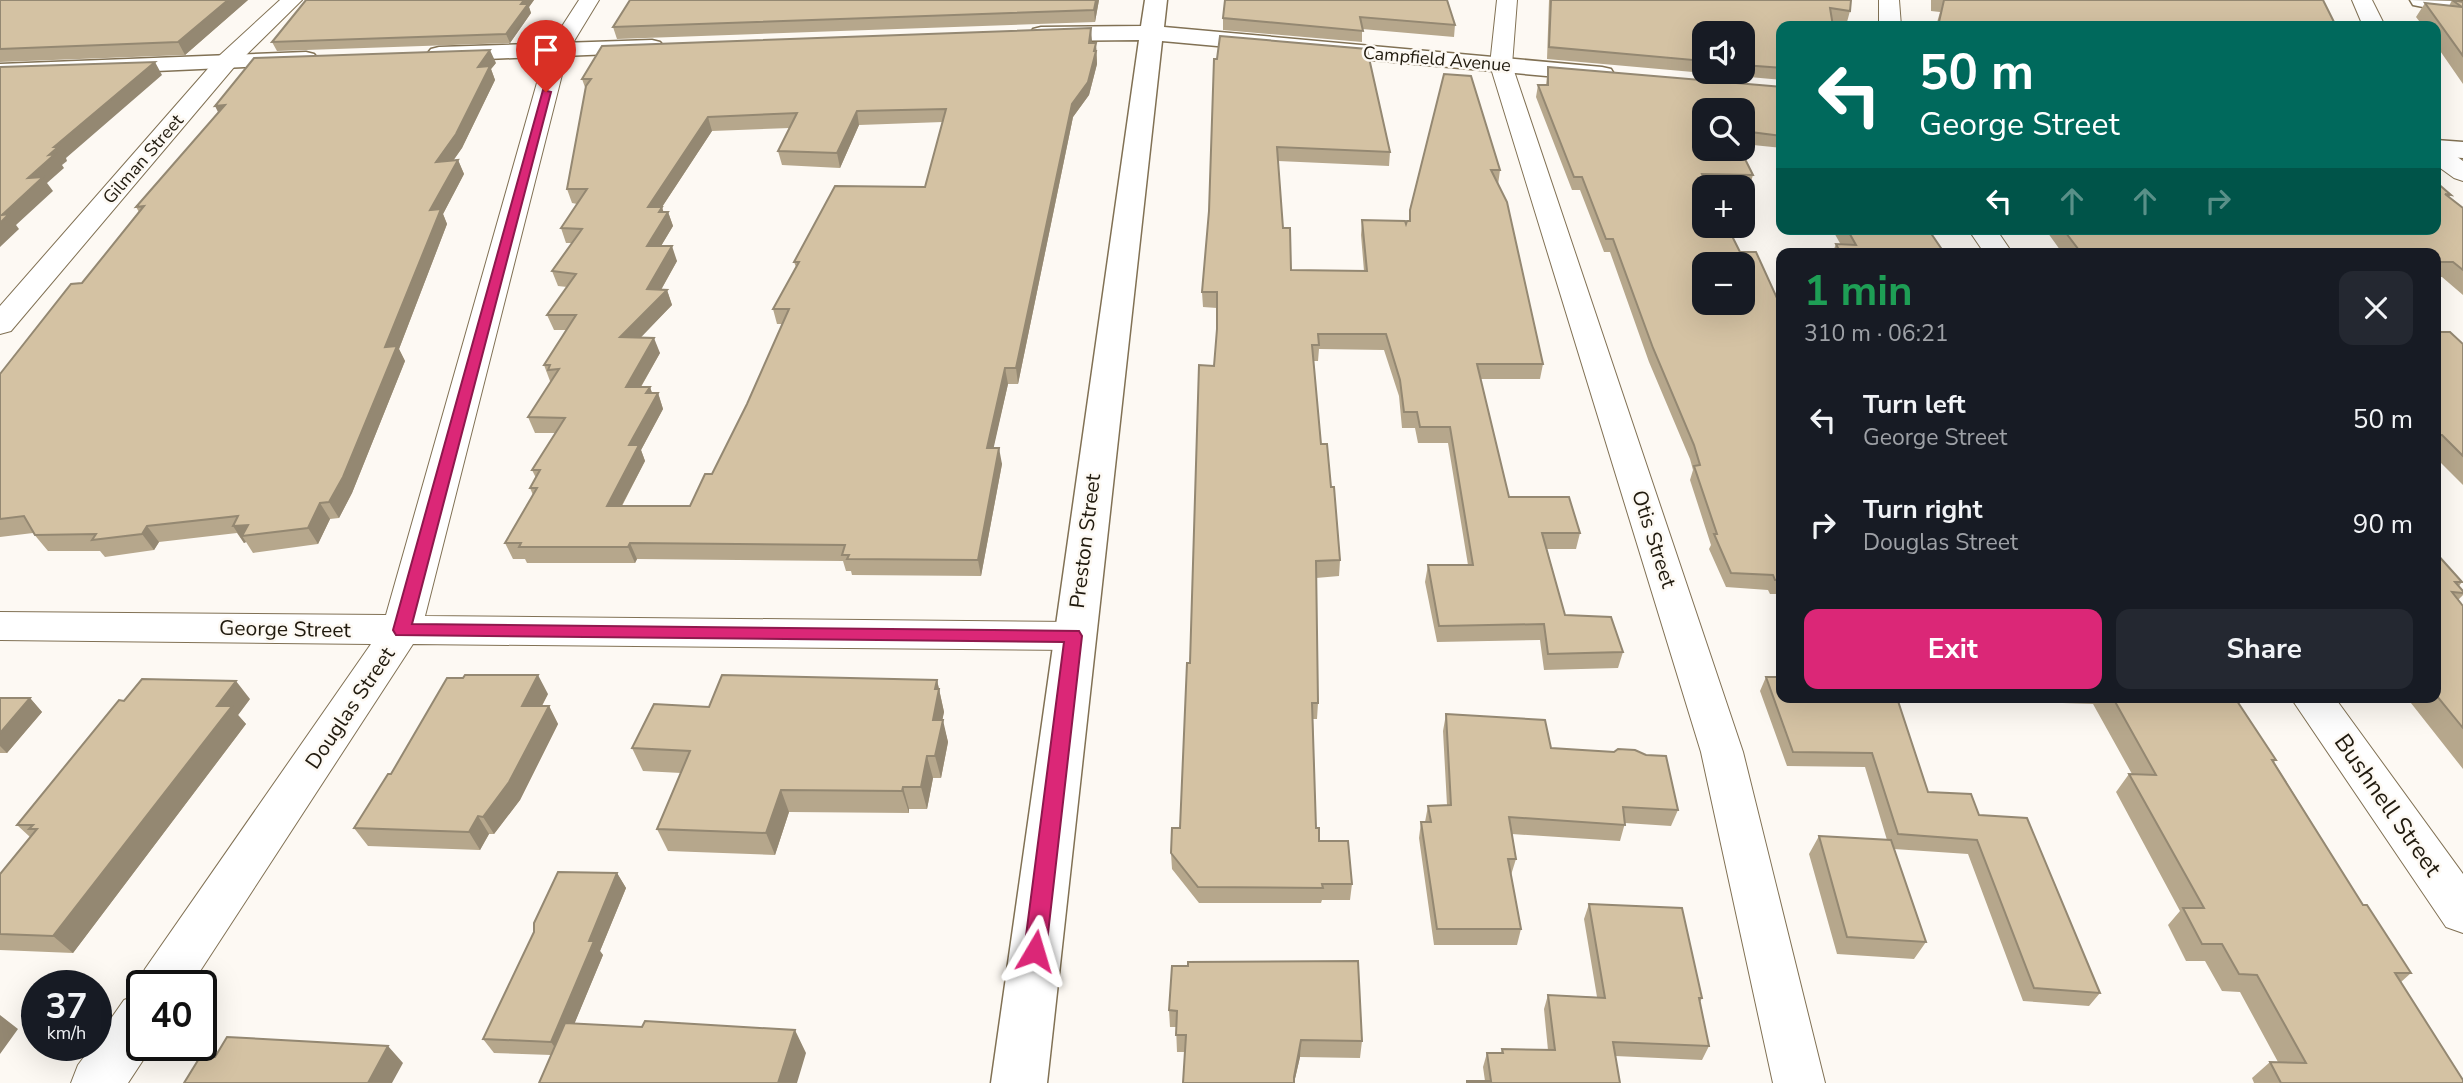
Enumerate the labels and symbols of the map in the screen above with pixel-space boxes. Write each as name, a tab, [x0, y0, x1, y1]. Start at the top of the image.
pin	[516, 20, 576, 92]
street label: Campfield Avenue	[1362, 41, 1512, 77]
street label: Gilman Street	[97, 109, 189, 209]
street label: Preston Street	[1063, 472, 1107, 610]
street label: Otis Street	[1625, 487, 1683, 592]
street label: George Street	[219, 614, 352, 644]
street label: Douglas Street	[299, 641, 402, 774]
street label: Bushnell Street	[2327, 727, 2449, 883]
position arrow	[998, 914, 1072, 988]
speed limit sign: 40	[126, 970, 217, 1061]

